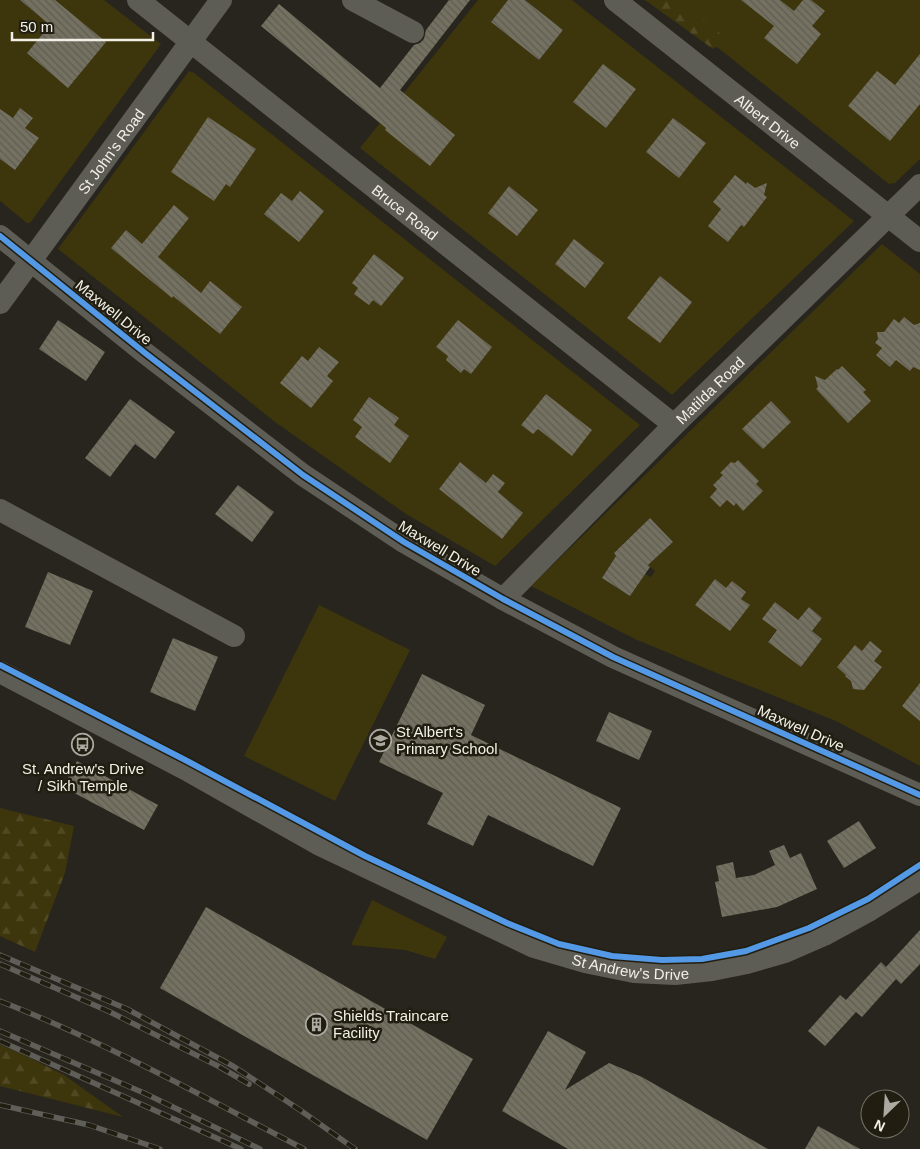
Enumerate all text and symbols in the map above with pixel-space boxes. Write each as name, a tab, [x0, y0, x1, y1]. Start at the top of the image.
scale bar	[12, 10, 154, 42]
text: 50 m	[20, 18, 53, 35]
street label: Albert Drive	[732, 90, 804, 152]
street label: St John's Road	[74, 105, 148, 197]
street label: Bruce Road	[369, 181, 442, 243]
street label: Maxwell Drive	[72, 276, 156, 348]
street label: Matilda Road	[672, 353, 747, 427]
street label: Maxwell Drive	[396, 517, 484, 579]
street label: Maxwell Drive	[755, 701, 847, 755]
place label: St Albert's Primary School	[396, 723, 498, 757]
school or university icon: St Albert's Primary School	[368, 728, 392, 752]
bus stop icon: St. Andrew's Drive / Sikh Temple	[71, 733, 95, 757]
place label: St. Andrew's Drive / Sikh Temple	[22, 760, 144, 794]
street label: St Andrew's Drive	[570, 950, 690, 983]
place label: Shields Traincare Facility	[333, 1007, 449, 1041]
building icon: Shields Traincare Facility	[305, 1012, 329, 1036]
north arrow	[860, 1089, 910, 1139]
text: N	[872, 1116, 887, 1135]

